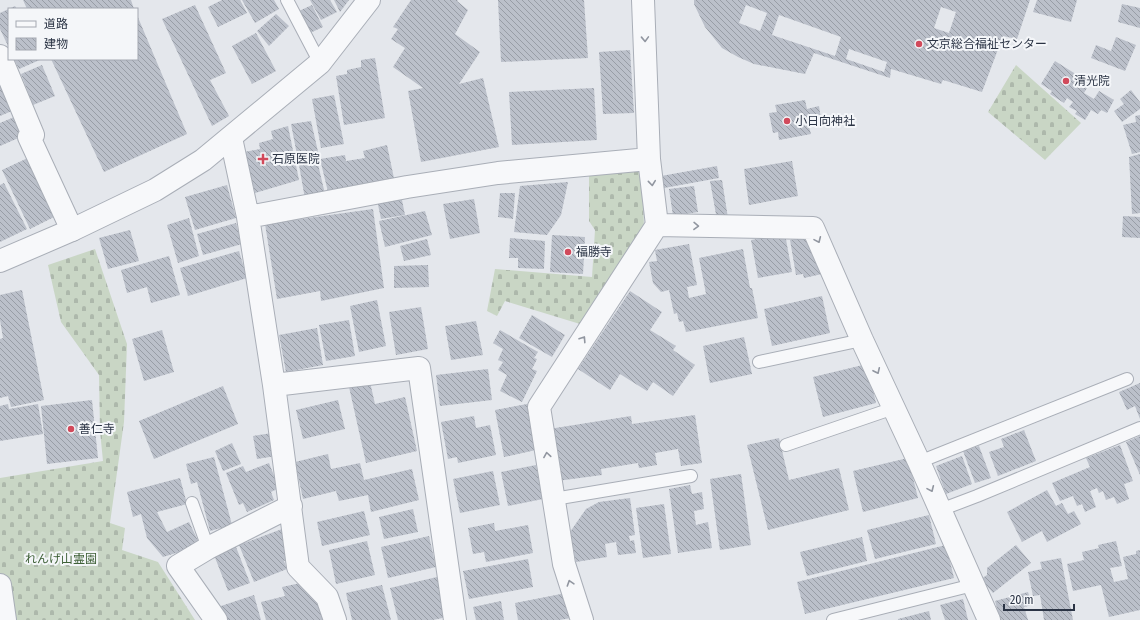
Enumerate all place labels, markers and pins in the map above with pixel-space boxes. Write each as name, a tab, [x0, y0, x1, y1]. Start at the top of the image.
place label: 文京総合福祉センター	[927, 37, 1047, 51]
marker: 文京総合福祉センター	[914, 39, 924, 49]
place label: 清光院	[1074, 74, 1110, 88]
marker: 清光院	[1061, 76, 1071, 86]
place label: 小日向神社	[795, 114, 855, 128]
marker: 小日向神社	[782, 116, 792, 126]
place label: 石原医院	[272, 152, 320, 166]
marker: 石原医院	[257, 153, 269, 165]
place label: 福勝寺	[576, 245, 612, 259]
marker: 福勝寺	[563, 247, 573, 257]
place label: 善仁寺	[79, 422, 115, 436]
marker: 善仁寺	[66, 424, 76, 434]

